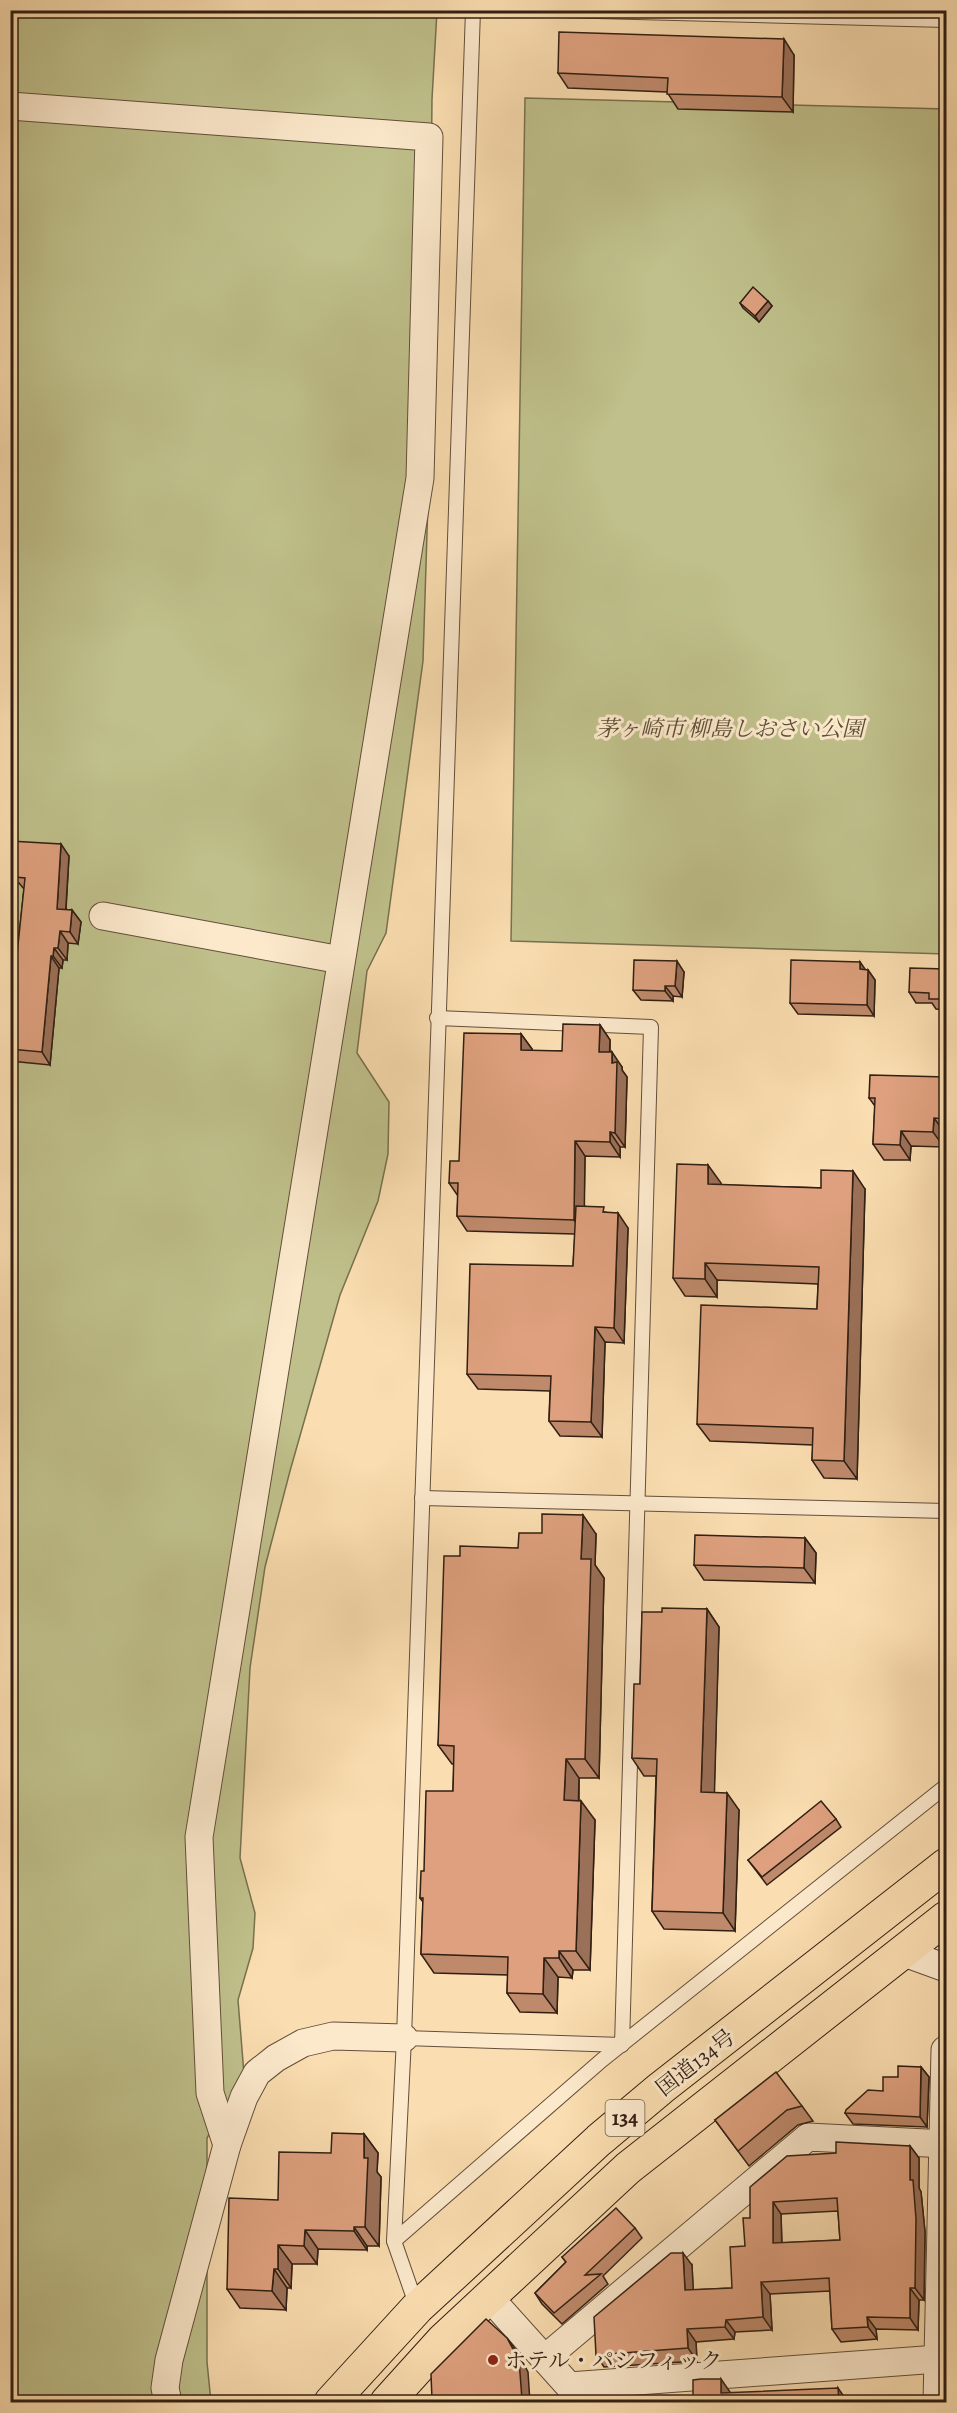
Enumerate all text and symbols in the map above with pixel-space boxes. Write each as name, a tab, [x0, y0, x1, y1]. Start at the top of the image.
park label: 茅ヶ崎市 柳島しおさい公園	[596, 714, 867, 744]
street label: 国道134号	[650, 2022, 741, 2103]
road number: 134	[606, 2100, 644, 2136]
place label: ホテル・パシフィック	[505, 2346, 722, 2376]
marker: ホテル・パシフィック	[486, 2353, 500, 2367]

